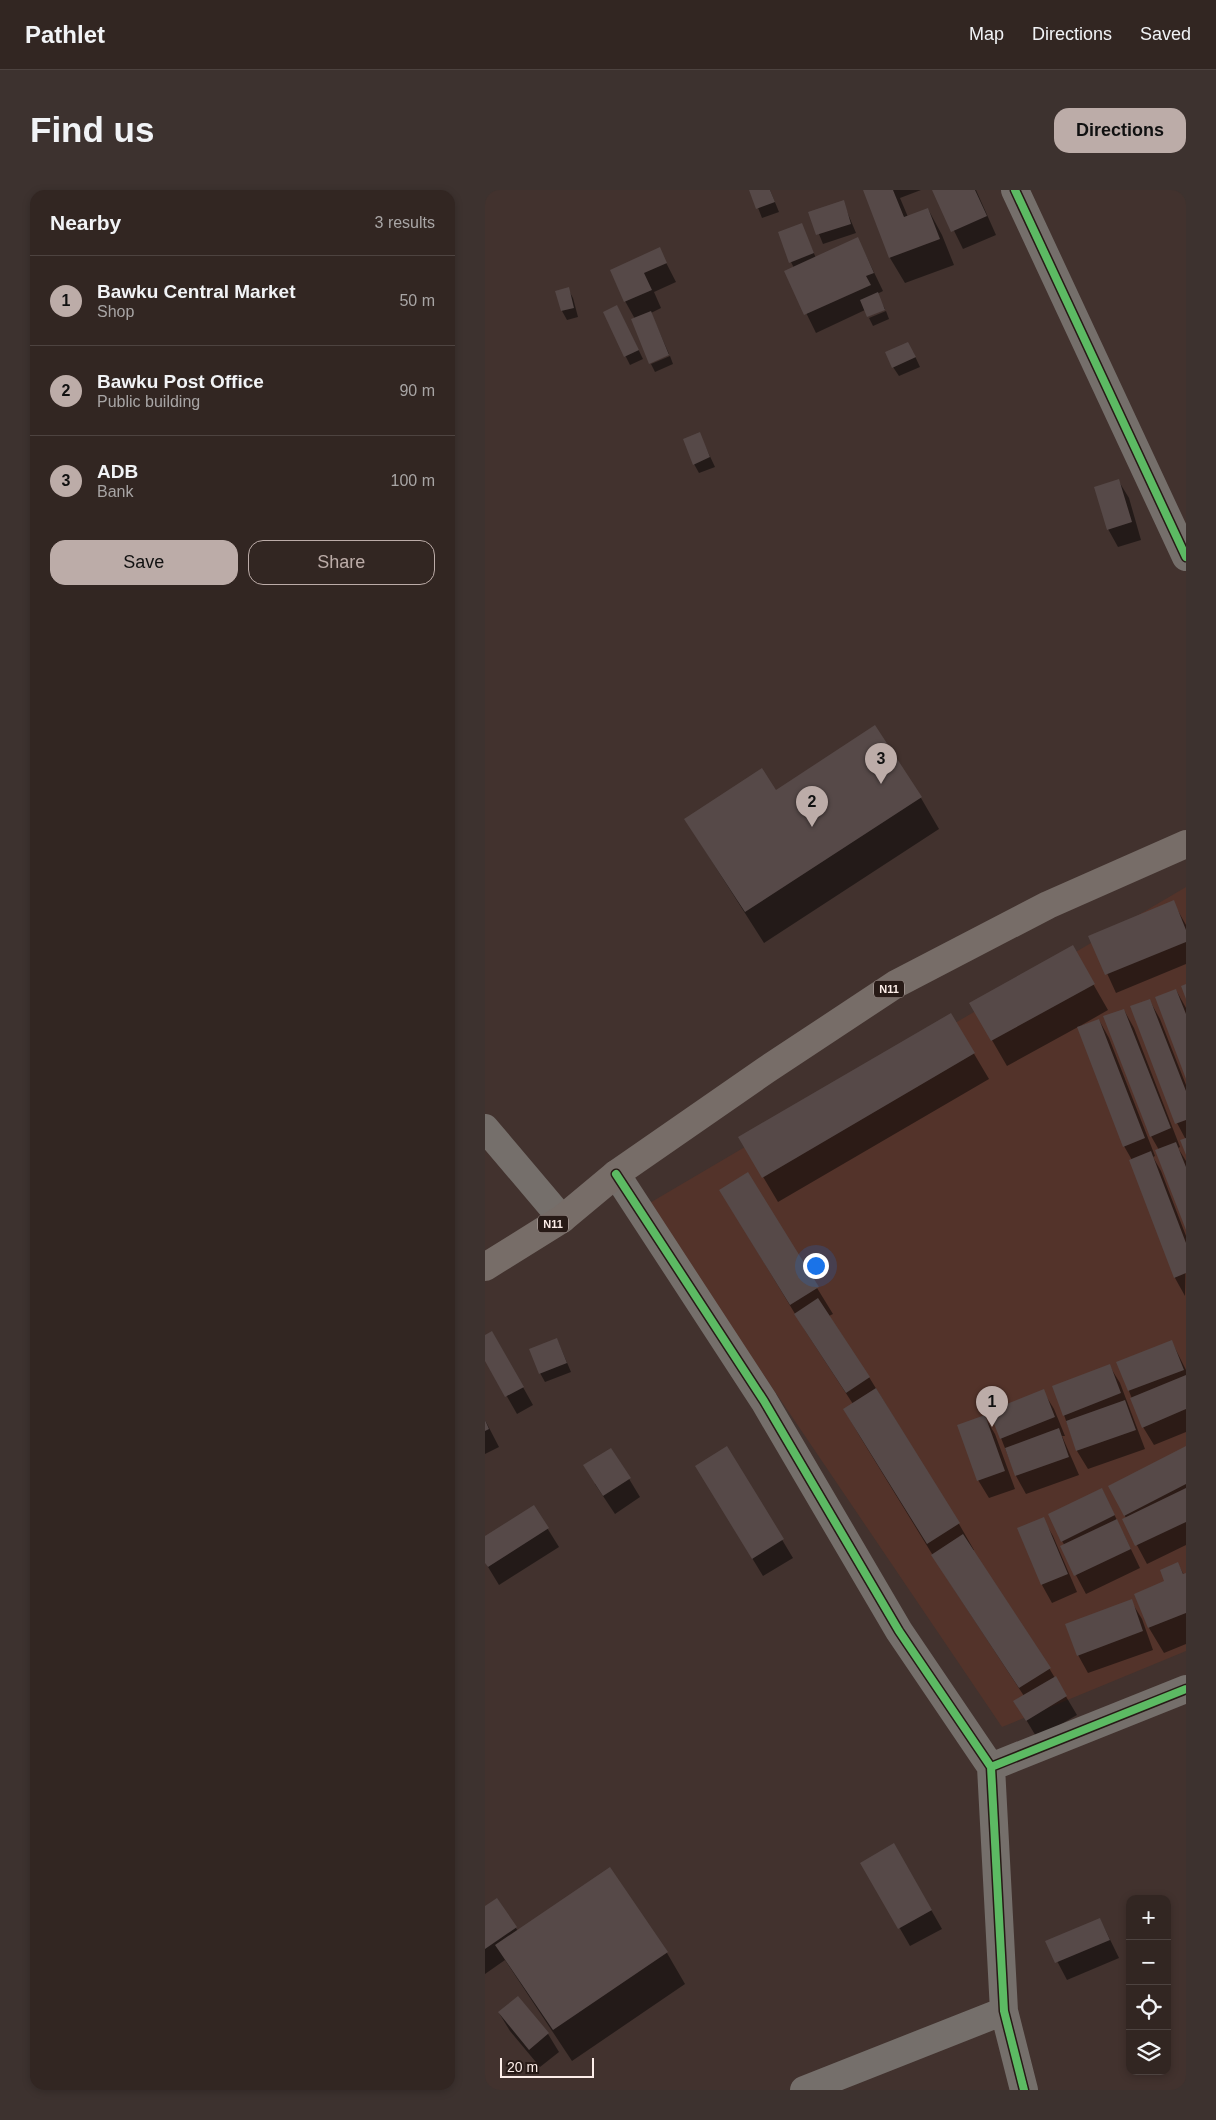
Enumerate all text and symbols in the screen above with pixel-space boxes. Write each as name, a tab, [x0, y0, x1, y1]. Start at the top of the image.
text: Pathlet	[25, 21, 105, 48]
text: Map	[969, 24, 1004, 44]
text: Directions	[1032, 24, 1112, 44]
text: Saved	[1140, 24, 1191, 44]
button: Directions	[1054, 108, 1186, 153]
text: Find us	[30, 110, 154, 149]
text: Nearby	[50, 211, 121, 234]
text: 3 results	[375, 214, 435, 231]
text: Bawku Central Market	[97, 281, 296, 302]
text: 1	[62, 292, 70, 309]
text: 50 m	[399, 292, 435, 309]
text: Shop	[97, 303, 134, 320]
text: Bawku Post Office	[97, 371, 264, 392]
text: 2	[62, 382, 70, 399]
text: 90 m	[399, 382, 435, 399]
text: Public building	[97, 393, 200, 410]
text: ADB	[97, 461, 138, 482]
text: 3	[62, 472, 70, 489]
text: 100 m	[391, 472, 435, 489]
text: Bank	[97, 483, 133, 500]
button: Save	[50, 540, 238, 585]
button: Share	[248, 540, 435, 585]
pin: 3	[865, 743, 897, 784]
pin: 2	[796, 786, 828, 827]
road number: N11	[874, 981, 904, 998]
road number: N11	[538, 1216, 568, 1232]
your location	[803, 1253, 829, 1279]
pin: 1	[976, 1386, 1008, 1427]
map controls	[1126, 1895, 1171, 2075]
button: +	[1126, 1895, 1171, 1940]
button: −	[1126, 1940, 1171, 1985]
button: locate	[1126, 1985, 1171, 2030]
button: layers	[1126, 2030, 1171, 2075]
scale bar	[500, 2055, 594, 2078]
text: 20 m	[507, 2059, 538, 2075]

